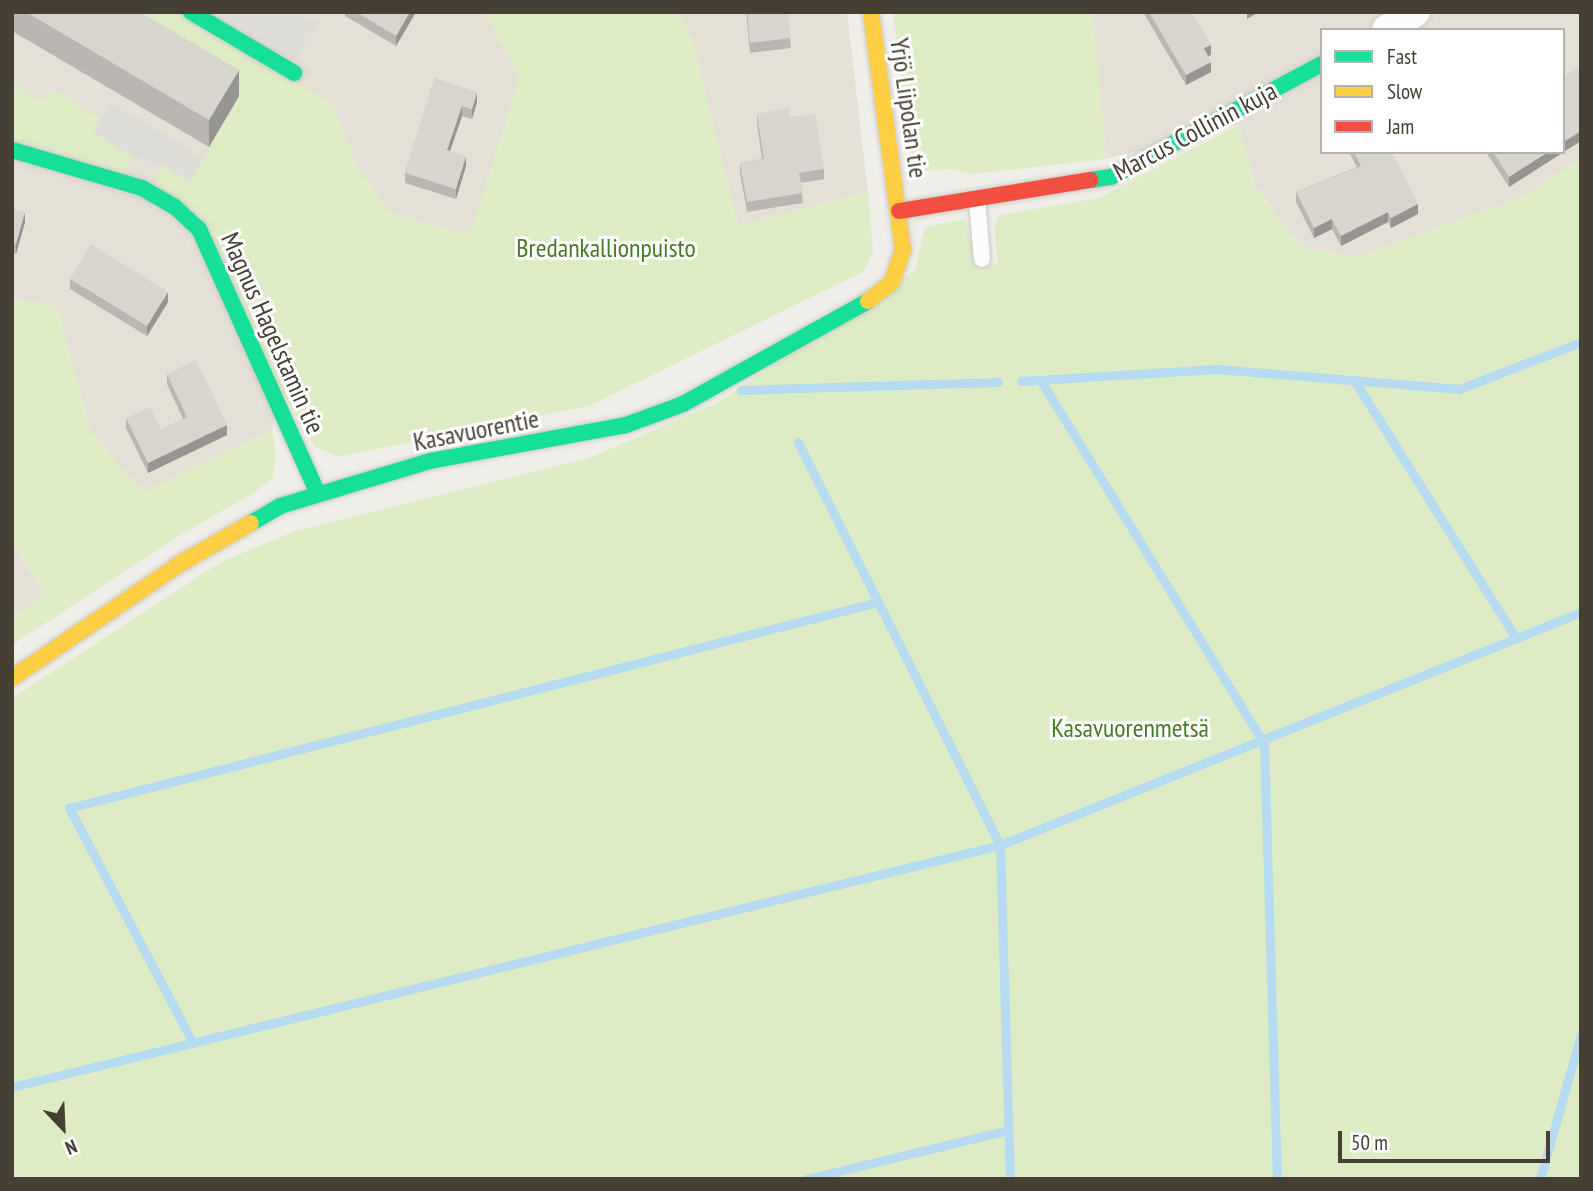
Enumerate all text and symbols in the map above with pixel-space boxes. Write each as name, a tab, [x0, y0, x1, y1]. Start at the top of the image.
legend	[1320, 28, 1565, 154]
street label: Yrjö Liipolan tie	[884, 36, 934, 180]
text: Fast	[1387, 43, 1417, 70]
street label: Marcus Collinin kuja	[1108, 75, 1282, 187]
text: Slow	[1387, 78, 1422, 105]
text: Jam	[1387, 113, 1414, 140]
street label: Magnus Hagelstamin tie	[215, 228, 331, 438]
park label: Bredankallionpuisto	[516, 232, 696, 264]
street label: Kasavuorentie	[411, 403, 541, 457]
park label: Kasavuorenmetsä	[1051, 712, 1209, 744]
north arrow	[28, 1093, 98, 1163]
scale bar	[1341, 1118, 1553, 1162]
text: 50 m	[1351, 1129, 1388, 1156]
text: N	[62, 1134, 81, 1160]

